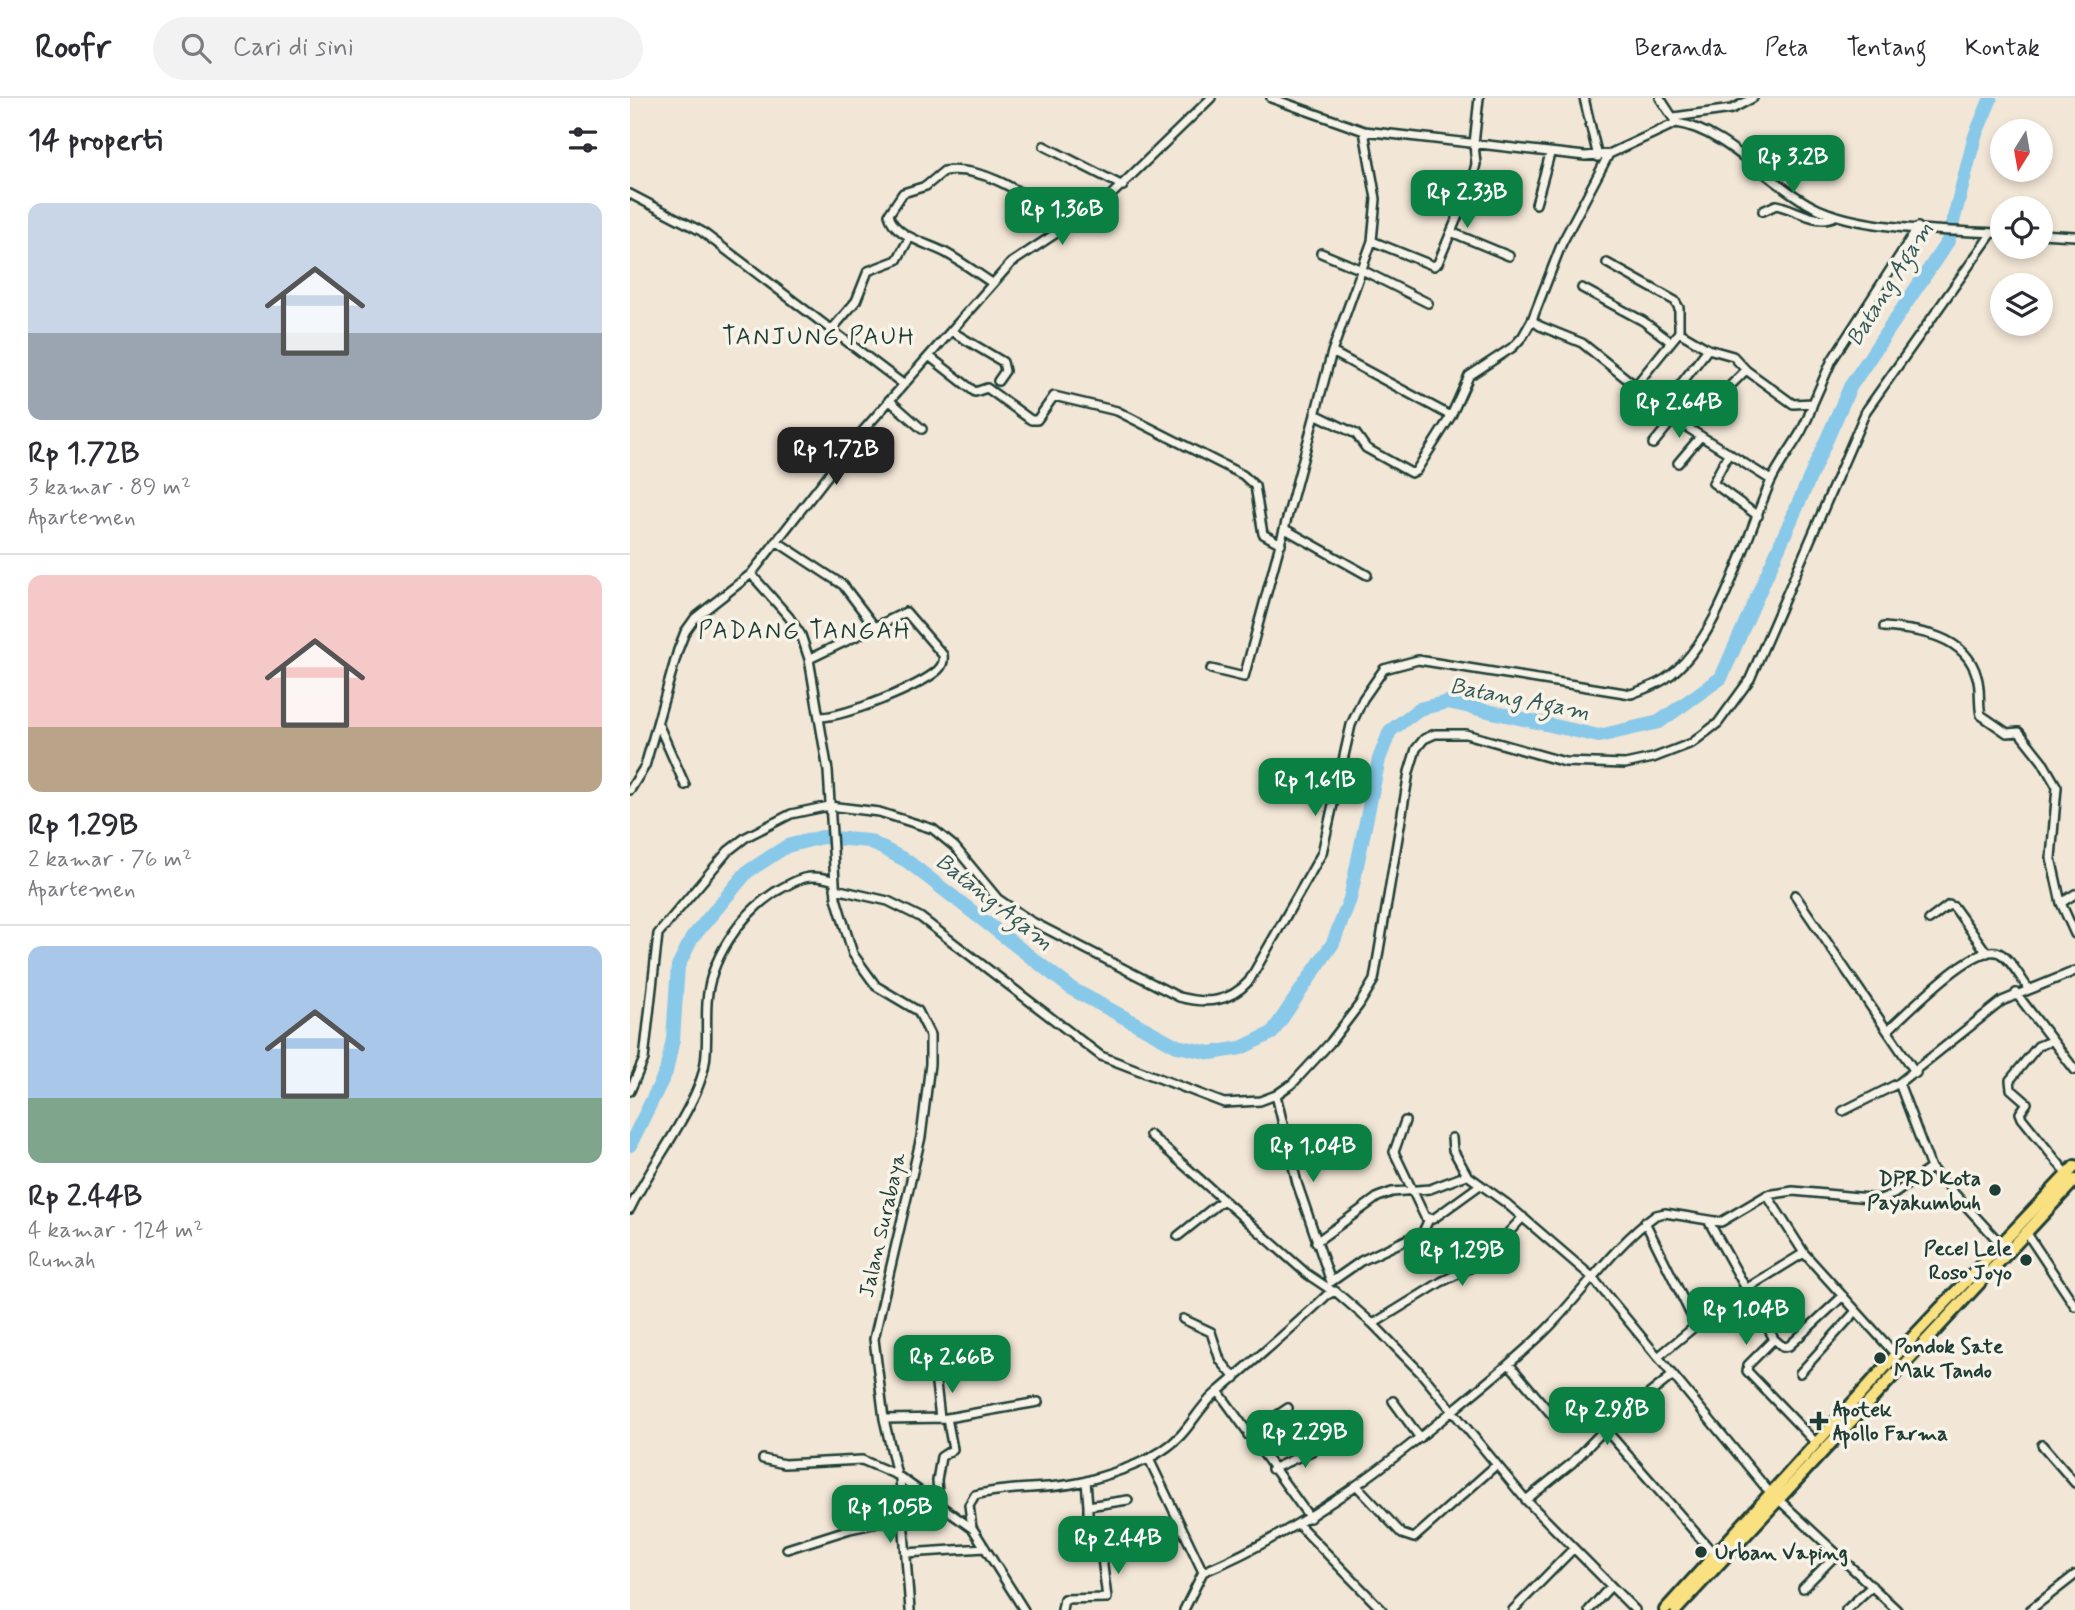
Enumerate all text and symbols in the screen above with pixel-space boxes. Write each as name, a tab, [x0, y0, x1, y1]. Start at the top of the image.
search box	[153, 17, 643, 80]
text: Roofr	[35, 26, 111, 70]
icon: search	[177, 29, 215, 67]
text: Cari di sini	[233, 31, 354, 65]
text: Beranda	[1635, 33, 1727, 64]
text: Peta	[1765, 33, 1808, 64]
text: Tentang	[1846, 33, 1927, 64]
text: Kontak	[1965, 33, 2040, 64]
north arrow	[1990, 119, 2053, 182]
map controls	[1990, 119, 2053, 336]
text: 14 properti	[28, 121, 162, 160]
icon: filters	[564, 121, 602, 159]
pin: Rp 3.2B	[1728, 136, 1858, 195]
text: Rp 3.2B	[1758, 143, 1828, 173]
pin: Rp 2.33B	[1395, 170, 1539, 230]
text: Rp 2.33B	[1427, 178, 1507, 208]
pin: Rp 1.36B	[990, 188, 1134, 247]
text: Rp 1.36B	[1021, 195, 1103, 225]
button: locate	[1990, 196, 2053, 259]
water label: Batang Agam	[1841, 216, 1943, 353]
icon: home	[252, 248, 378, 374]
button: layers	[1990, 273, 2053, 336]
district label: TANJUNG PAUH	[722, 322, 916, 353]
pin: Rp 2.64B	[1607, 380, 1751, 440]
text: Rp 2.64B	[1636, 388, 1722, 418]
pin: Rp 1.72B	[764, 428, 908, 487]
text: Rp 1.72B	[28, 434, 139, 473]
text: Rp 1.72B	[793, 435, 879, 465]
text: 3 kamar · 89 m²	[28, 473, 191, 503]
text: Apartemen	[28, 503, 136, 533]
district label: PADANG TANGAH	[698, 616, 912, 647]
icon: home	[252, 620, 378, 746]
water label: Batang Agam	[1447, 672, 1592, 730]
pin: Rp 1.61B	[1243, 758, 1387, 818]
text: Rp 1.61B	[1275, 766, 1355, 796]
text: Rp 1.29B	[28, 806, 138, 845]
text: 2 kamar · 76 m²	[28, 845, 192, 875]
water label: Batang Agam	[928, 847, 1059, 960]
text: Apartemen	[28, 875, 136, 905]
icon: home	[252, 991, 378, 1117]
pin: Rp 1.04B	[1241, 1124, 1385, 1184]
text: Rp 1.04B	[1270, 1132, 1356, 1162]
street label: Jalan Surabaya	[853, 1150, 913, 1300]
place label: DPRD Kota Payakumbuh	[1867, 1165, 1981, 1217]
text: Rp 2.44B	[28, 1177, 142, 1216]
marker: DPRD Kota Payakumbuh	[1987, 1182, 2003, 1198]
text: 4 kamar · 124 m²	[28, 1216, 204, 1246]
pin: Rp 1.29B	[1390, 1228, 1534, 1288]
place label: Pecel Lele Roso Joyo	[1924, 1235, 2013, 1287]
text: Rp 1.29B	[1420, 1236, 1504, 1266]
text: Rumah	[28, 1246, 96, 1276]
marker: Pecel Lele Roso Joyo	[2018, 1252, 2034, 1268]
pin: Rp 1.04B	[1674, 1288, 1818, 1347]
text: Rp 1.04B	[1703, 1295, 1789, 1325]
place label: Pondok Sate Mak Tando	[1894, 1333, 2004, 1385]
pin: Rp 2.66B	[880, 1336, 1024, 1395]
text: Rp 2.66B	[910, 1343, 994, 1373]
marker: Pondok Sate Mak Tando	[1872, 1350, 1888, 1366]
pin: Rp 2.98B	[1535, 1388, 1679, 1447]
text: Rp 2.98B	[1565, 1395, 1649, 1425]
place label: Apotek Apollo Farma	[1833, 1396, 1948, 1449]
pin: Rp 2.29B	[1233, 1410, 1377, 1470]
marker: Apotek Apollo Farma	[1811, 1413, 1827, 1429]
text: Rp 2.29B	[1262, 1418, 1348, 1448]
pin: Rp 1.05B	[818, 1486, 962, 1545]
text: Rp 1.05B	[848, 1493, 932, 1523]
pin: Rp 2.44B	[1046, 1516, 1190, 1576]
text: Rp 2.44B	[1074, 1524, 1162, 1554]
place label: Urban Vaping	[1715, 1539, 1848, 1567]
marker: Urban Vaping	[1693, 1544, 1709, 1560]

